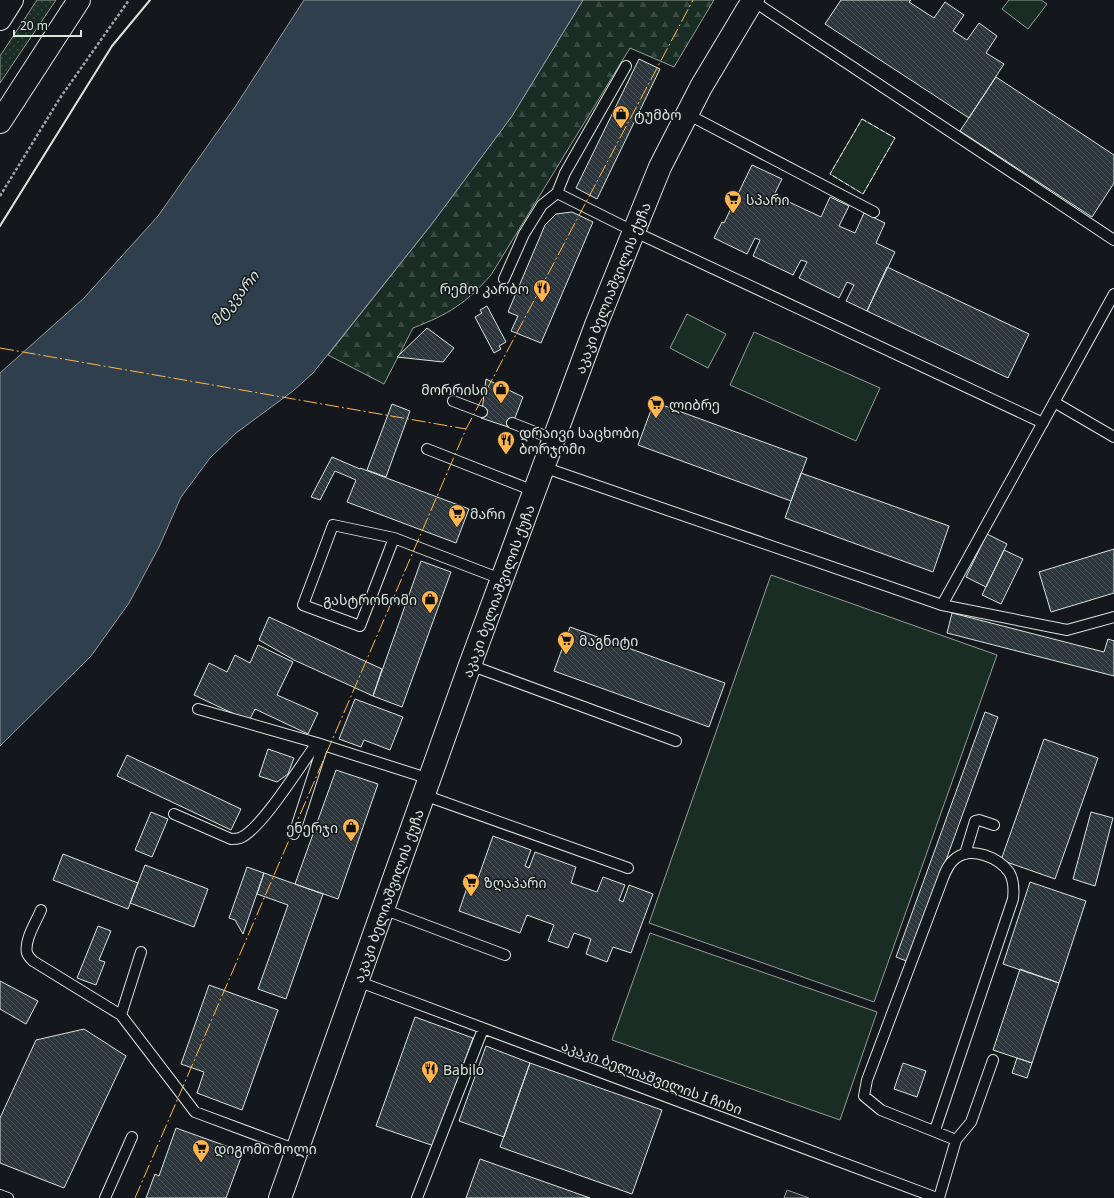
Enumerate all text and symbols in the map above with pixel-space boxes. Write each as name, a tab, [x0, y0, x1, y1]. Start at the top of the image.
scale bar	[14, 12, 81, 38]
text: 20 m	[20, 17, 48, 34]
shop icon: ტუმბო	[611, 104, 631, 129]
place label: ტუმბო	[634, 105, 681, 124]
supermarket icon: სპარი	[723, 189, 743, 214]
place label: სპარი	[746, 190, 789, 209]
street label: აკაკი ბელიაშვილის ქუჩა	[569, 199, 654, 376]
water label: მტკვარი	[205, 265, 264, 330]
restaurant icon: რემო კარბო	[532, 278, 552, 303]
place label: რემო კარბო	[440, 279, 529, 298]
shop icon: მორრისი	[491, 379, 511, 404]
place label: მორრისი	[421, 380, 488, 399]
supermarket icon: ლიბრე	[646, 394, 666, 419]
place label: ლიბრე	[669, 395, 720, 414]
place label: დრაივი საცხობი ბორჯომი	[519, 423, 639, 458]
restaurant icon: დრაივი საცხობი ბორჯომი	[496, 430, 516, 455]
street label: აკაკი ბელიაშვილის ქუჩა	[457, 502, 538, 680]
supermarket icon: მარი	[447, 503, 467, 528]
place label: მარი	[470, 504, 505, 523]
shop icon: გასტრონომი	[420, 589, 440, 614]
place label: გასტრონომი	[323, 590, 417, 609]
supermarket icon: მაგნიტი	[556, 630, 576, 655]
place label: მაგნიტი	[579, 631, 638, 650]
street label: აკაკი ბელიაშვილის ქუჩა	[348, 806, 427, 985]
shop icon: ენერჯი	[341, 817, 361, 842]
place label: ენერჯი	[286, 818, 338, 837]
supermarket icon: ზღაპარი	[461, 872, 481, 897]
place label: ზღაპარი	[484, 873, 547, 892]
street label: აკაკი ბელიაშვილის I ჩიხი	[559, 1035, 745, 1119]
restaurant icon: Babilo	[420, 1059, 440, 1084]
place label: Babilo	[443, 1060, 484, 1079]
supermarket icon: დიგომი მოლი	[191, 1138, 211, 1163]
place label: დიგომი მოლი	[214, 1139, 317, 1158]

